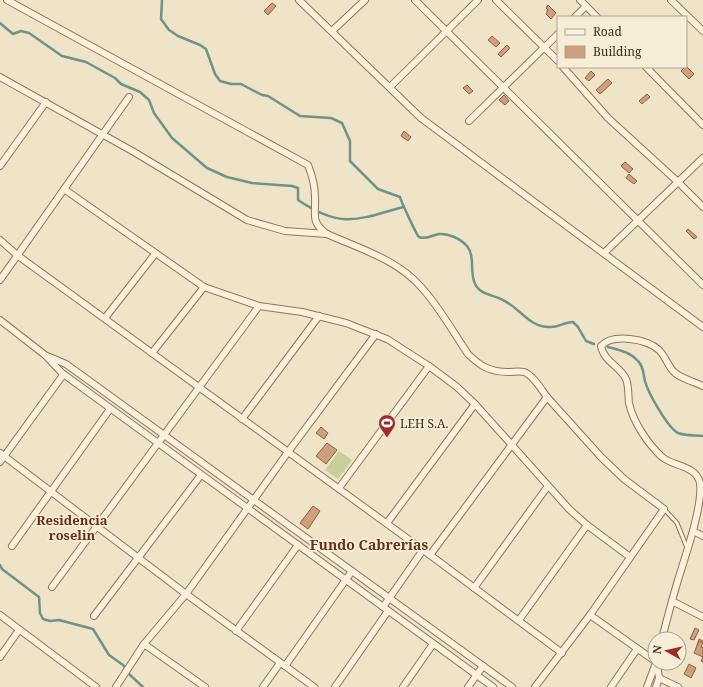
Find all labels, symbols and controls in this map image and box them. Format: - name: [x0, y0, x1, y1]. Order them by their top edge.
- legend: [557, 16, 687, 68]
- text: Road: [593, 23, 623, 40]
- text: Building: [593, 43, 642, 60]
- sports icon: LEH S.A.: [377, 413, 397, 438]
- place label: LEH S.A.: [400, 415, 449, 432]
- district label: Residencia roselin: [36, 511, 108, 544]
- district label: Fundo Cabrerías: [310, 535, 428, 554]
- north arrow: [647, 631, 687, 671]
- text: N: [649, 644, 665, 655]

